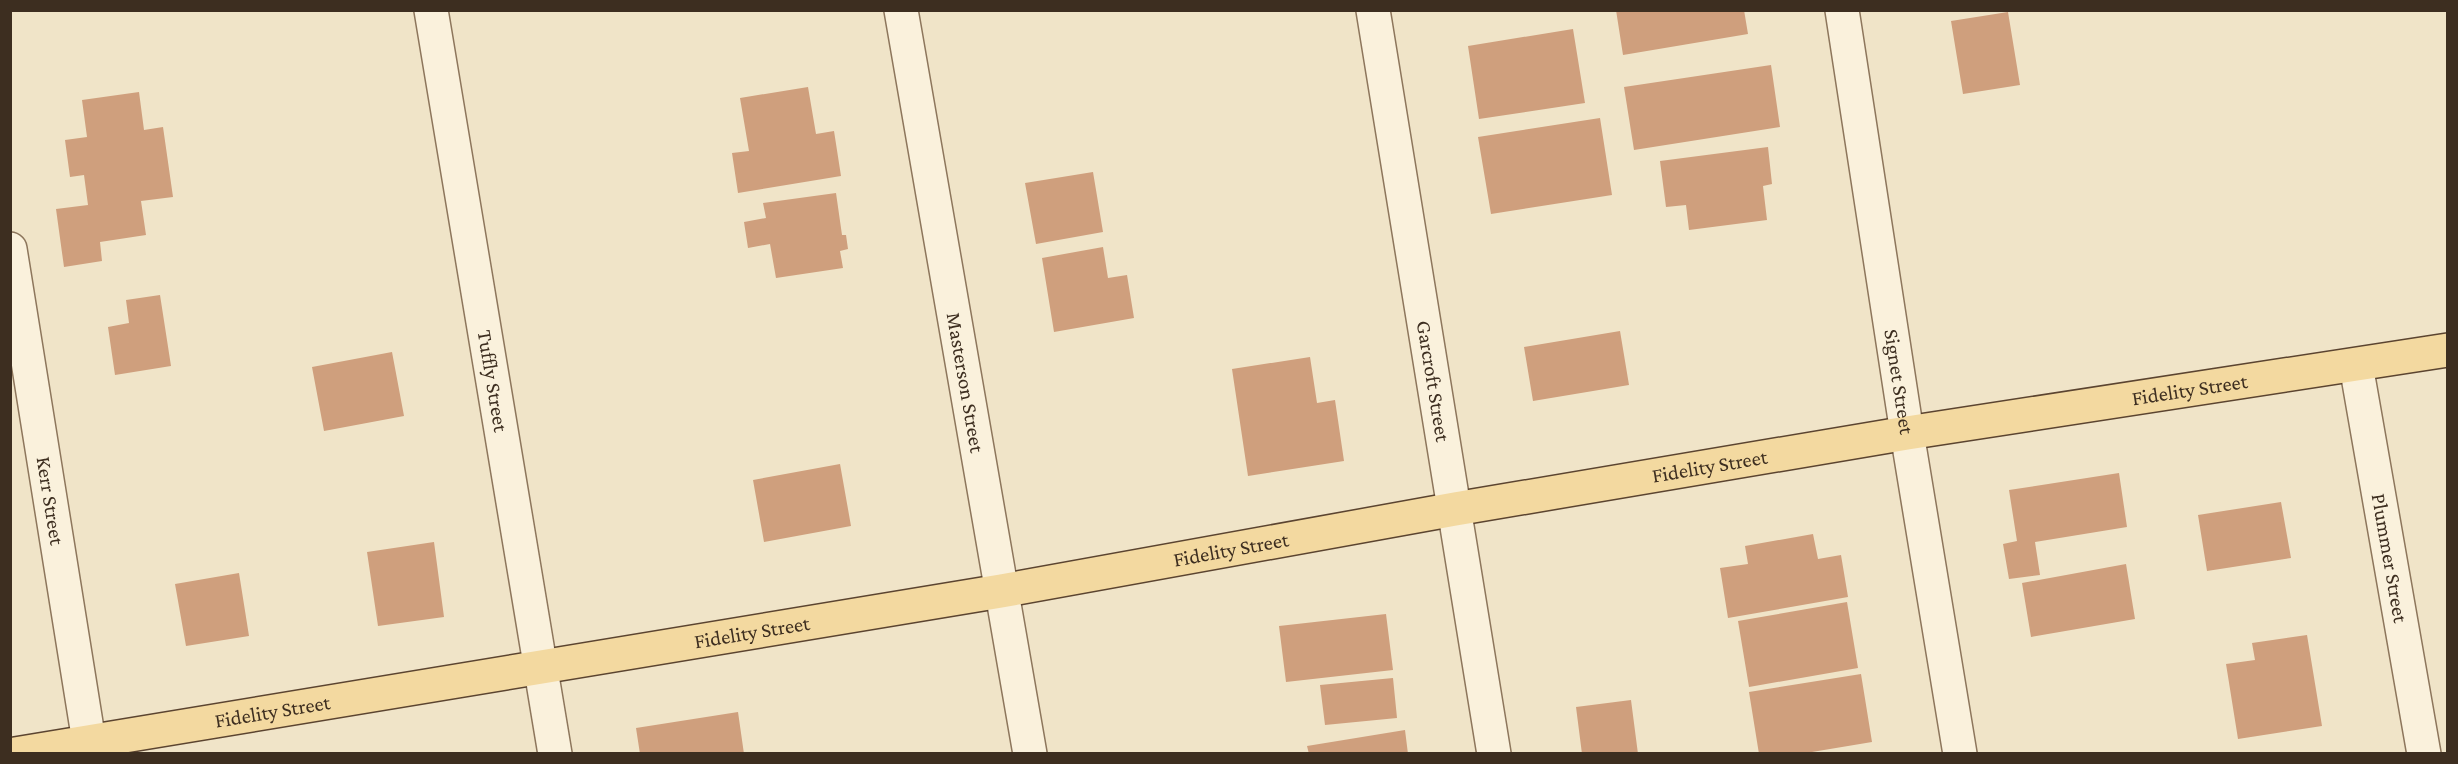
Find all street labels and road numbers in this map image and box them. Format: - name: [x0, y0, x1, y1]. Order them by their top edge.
- street label: Masterson Street: [942, 310, 990, 455]
- street label: Garcroft Street: [1412, 319, 1455, 445]
- street label: Signet Street: [1879, 327, 1919, 437]
- street label: Tuffly Street: [473, 328, 513, 435]
- street label: Fidelity Street: [2130, 369, 2250, 410]
- street label: Fidelity Street: [1650, 444, 1770, 488]
- street label: Kerr Street: [31, 455, 69, 548]
- street label: Plummer Street: [2367, 492, 2413, 626]
- street label: Fidelity Street: [1171, 527, 1291, 572]
- street label: Fidelity Street: [692, 611, 813, 654]
- street label: Fidelity Street: [213, 690, 333, 733]

